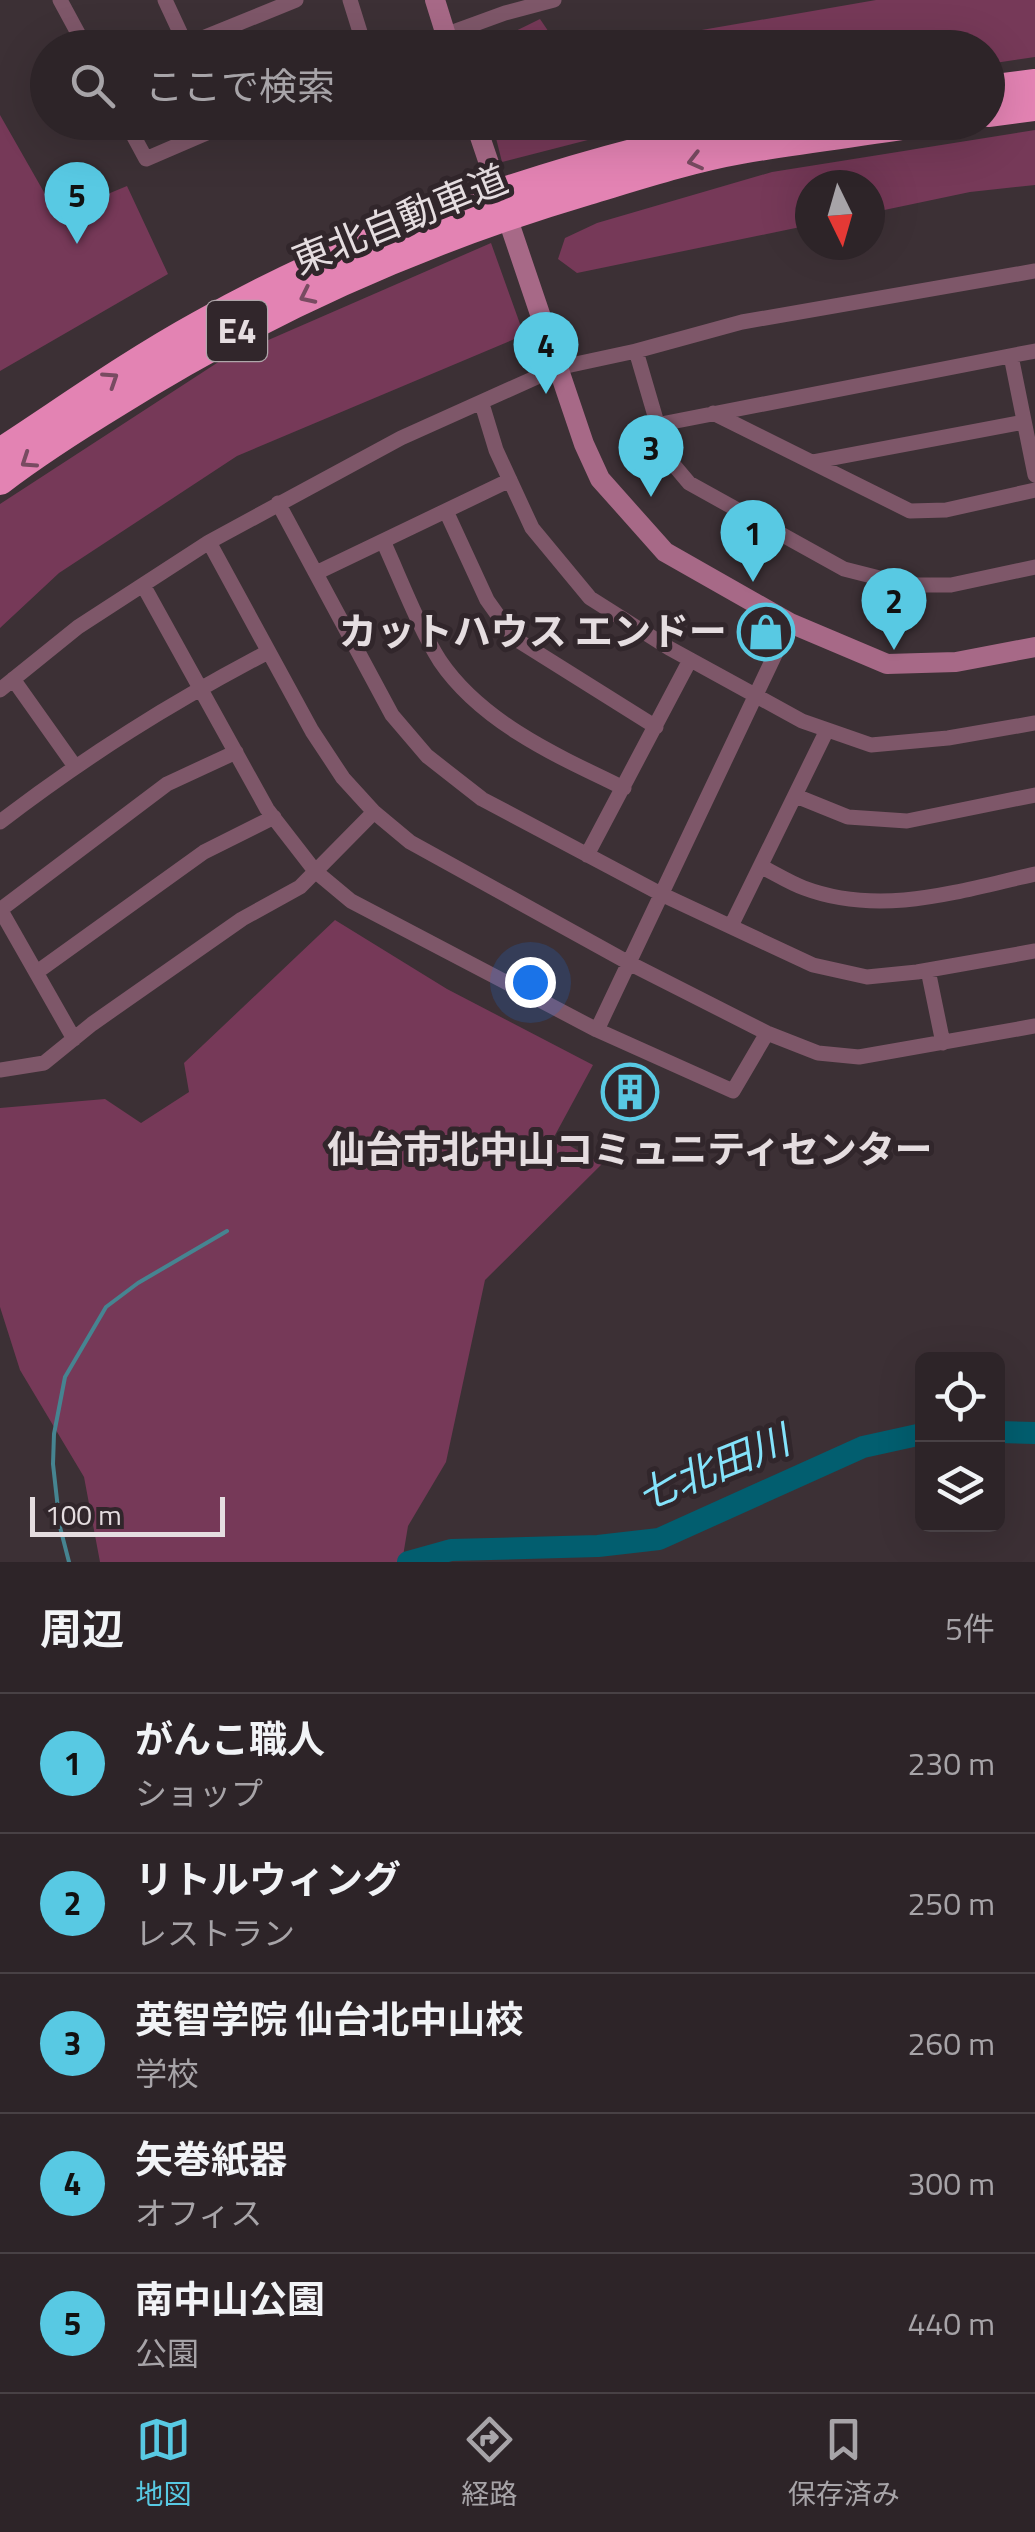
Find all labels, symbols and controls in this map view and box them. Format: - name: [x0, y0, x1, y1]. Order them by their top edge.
- search box: [30, 30, 1005, 140]
- text: ここで検索: [145, 57, 335, 115]
- icon: search: [65, 58, 120, 113]
- street label: 東北自動車道: [283, 149, 516, 289]
- one-way arrow: [686, 149, 703, 170]
- pin: 5: [44, 162, 110, 244]
- north arrow: [795, 170, 885, 260]
- one-way arrow: [300, 284, 318, 304]
- road number: E4: [207, 301, 267, 361]
- pin: 4: [514, 312, 578, 394]
- one-way arrow: [100, 373, 118, 392]
- pin: 3: [618, 414, 684, 497]
- one-way arrow: [20, 449, 39, 467]
- pin: 1: [720, 500, 786, 582]
- pin: 2: [862, 568, 926, 650]
- place label: カットハウス エンドー: [339, 602, 727, 660]
- shop icon: カットハウス エンドー: [736, 602, 796, 662]
- your location: [505, 957, 556, 1008]
- building icon: 仙台市北中山コミュニティセンター: [600, 1062, 660, 1122]
- place label: 仙台市北中山コミュニティセンター: [327, 1120, 933, 1178]
- map controls: [915, 1352, 1005, 1532]
- button: locate: [915, 1352, 1005, 1442]
- water label: 七北田川: [627, 1408, 802, 1526]
- button: layers: [915, 1442, 1005, 1532]
- scale bar: [30, 1492, 225, 1536]
- text: 100 m: [45, 1493, 122, 1536]
- text: 周辺: [40, 1596, 124, 1660]
- text: 5件: [945, 1604, 995, 1652]
- text: がんこ職人: [135, 1710, 325, 1768]
- text: 1: [64, 1739, 81, 1787]
- text: 230 m: [907, 1739, 995, 1787]
- text: ショップ: [135, 1769, 263, 1817]
- text: リトルウィング: [135, 1850, 401, 1908]
- text: 2: [64, 1879, 81, 1927]
- text: 250 m: [907, 1879, 995, 1927]
- text: レストラン: [135, 1909, 295, 1957]
- text: 英智学院 仙台北中山校: [135, 1990, 523, 2048]
- text: 3: [64, 2019, 81, 2067]
- text: 260 m: [907, 2019, 995, 2067]
- text: 学校: [135, 2049, 199, 2097]
- text: 矢巻紙器: [135, 2130, 287, 2188]
- text: 4: [64, 2159, 81, 2207]
- text: 300 m: [907, 2159, 995, 2207]
- text: オフィス: [135, 2189, 262, 2237]
- text: 南中山公園: [135, 2270, 325, 2328]
- text: 5: [64, 2299, 81, 2347]
- text: 440 m: [907, 2299, 995, 2347]
- text: 公園: [135, 2329, 199, 2377]
- tab: 地図: [135, 2412, 191, 2515]
- tab: 経路: [461, 2412, 518, 2515]
- tab: 保存済み: [788, 2412, 900, 2515]

